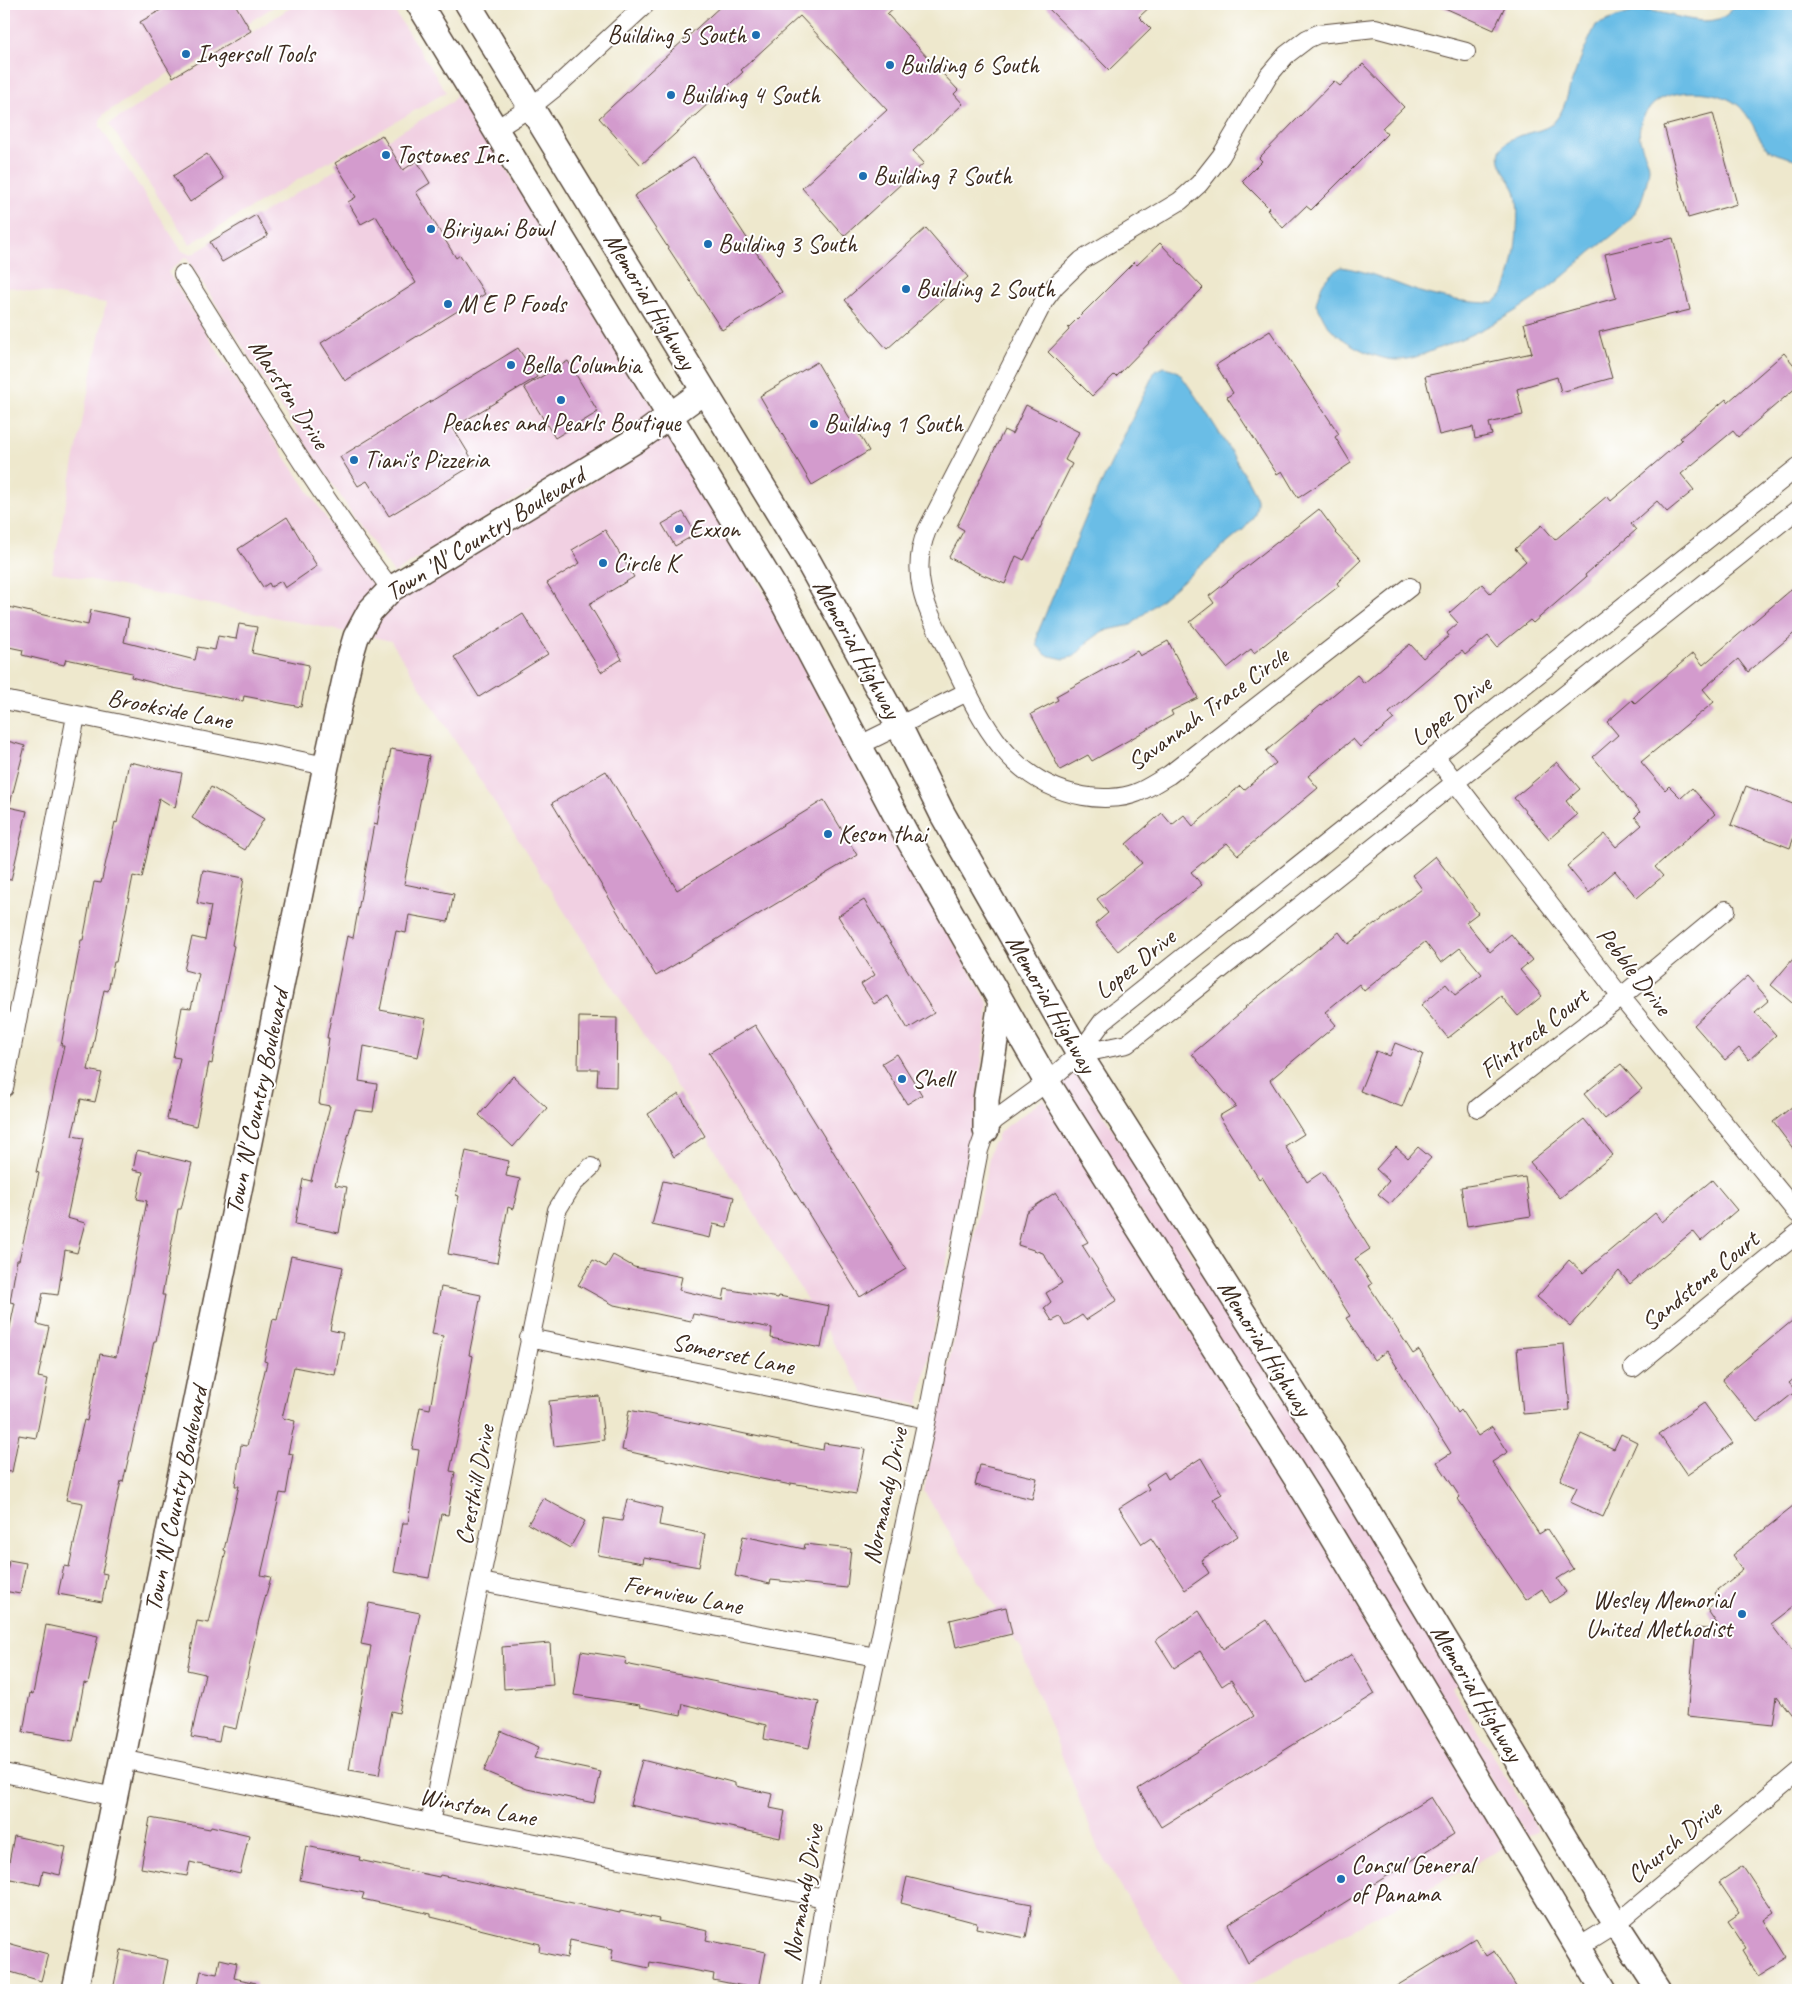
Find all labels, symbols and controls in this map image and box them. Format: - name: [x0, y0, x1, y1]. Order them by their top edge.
- place label: Building 5 South: [607, 19, 748, 51]
- marker: Building 5 South: [750, 29, 762, 41]
- place label: Ingersoll Tools: [196, 38, 317, 70]
- marker: Ingersoll Tools: [180, 48, 192, 60]
- place label: Building 6 South: [900, 49, 1040, 81]
- marker: Building 6 South: [884, 59, 896, 71]
- place label: Building 4 South: [681, 79, 821, 111]
- marker: Building 4 South: [665, 89, 677, 101]
- place label: Tostones Inc.: [396, 139, 509, 171]
- marker: Tostones Inc.: [380, 149, 392, 161]
- place label: Building 7 South: [873, 160, 1013, 192]
- marker: Building 7 South: [857, 170, 869, 182]
- place label: Biriyani Bowl: [441, 213, 557, 245]
- marker: Biriyani Bowl: [425, 223, 437, 235]
- street label: Memorial Highway: [596, 227, 705, 378]
- place label: Building 3 South: [718, 228, 858, 260]
- marker: Building 3 South: [702, 238, 714, 250]
- place label: Building 2 South: [916, 273, 1056, 305]
- marker: Building 2 South: [900, 283, 912, 295]
- place label: M E P Foods: [458, 288, 569, 320]
- marker: M E P Foods: [442, 298, 454, 310]
- street label: Marston Drive: [241, 333, 338, 457]
- place label: Bella Columbia: [521, 349, 644, 381]
- marker: Bella Columbia: [505, 359, 517, 371]
- marker: Peaches and Pearls Boutique: [555, 394, 567, 406]
- place label: Peaches and Pearls Boutique: [442, 407, 682, 439]
- place label: Building 1 South: [824, 408, 964, 440]
- marker: Building 1 South: [808, 418, 820, 430]
- place label: Tiani's Pizzeria: [364, 444, 491, 476]
- marker: Tiani's Pizzeria: [348, 454, 360, 466]
- street label: Town 'N' Country Boulevard: [379, 457, 594, 608]
- place label: Exxon: [689, 513, 741, 545]
- marker: Exxon: [673, 523, 685, 535]
- place label: Circle K: [613, 547, 683, 579]
- marker: Circle K: [597, 557, 609, 569]
- street label: Memorial Highway: [806, 574, 910, 726]
- street label: Savannah Trace Circle: [1121, 639, 1296, 778]
- street label: Lopez Drive: [1404, 667, 1500, 753]
- street label: Brookside Lane: [105, 681, 237, 737]
- place label: Keson thai: [838, 818, 930, 850]
- marker: Keson thai: [822, 828, 834, 840]
- street label: Lopez Drive: [1088, 920, 1184, 1006]
- street label: Pebble Drive: [1589, 920, 1680, 1023]
- street label: Memorial Highway: [999, 929, 1105, 1081]
- street label: Flintrock Court: [1473, 979, 1597, 1085]
- street label: Town 'N' Country Boulevard: [218, 982, 297, 1217]
- place label: Shell: [912, 1063, 958, 1095]
- marker: Shell: [896, 1073, 908, 1085]
- street label: Sandstone Court: [1635, 1222, 1767, 1338]
- street label: Memorial Highway: [1210, 1274, 1321, 1424]
- street label: Somerset Lane: [669, 1325, 799, 1383]
- street label: Town 'N' Country Boulevard: [137, 1379, 216, 1614]
- street label: Cresthill Drive: [448, 1421, 503, 1548]
- street label: Normandy Drive: [855, 1423, 915, 1567]
- street label: Fernview Lane: [621, 1568, 747, 1623]
- place label: Wesley Memorial United Methodist: [1586, 1584, 1737, 1645]
- marker: Wesley Memorial United Methodist: [1736, 1608, 1748, 1620]
- street label: Memorial Highway: [1423, 1619, 1532, 1770]
- street label: Winston Lane: [417, 1780, 541, 1834]
- street label: Church Drive: [1620, 1792, 1729, 1891]
- street label: Normandy Drive: [775, 1820, 831, 1964]
- place label: Consul General of Panama: [1351, 1849, 1479, 1910]
- marker: Consul General of Panama: [1335, 1873, 1347, 1885]

